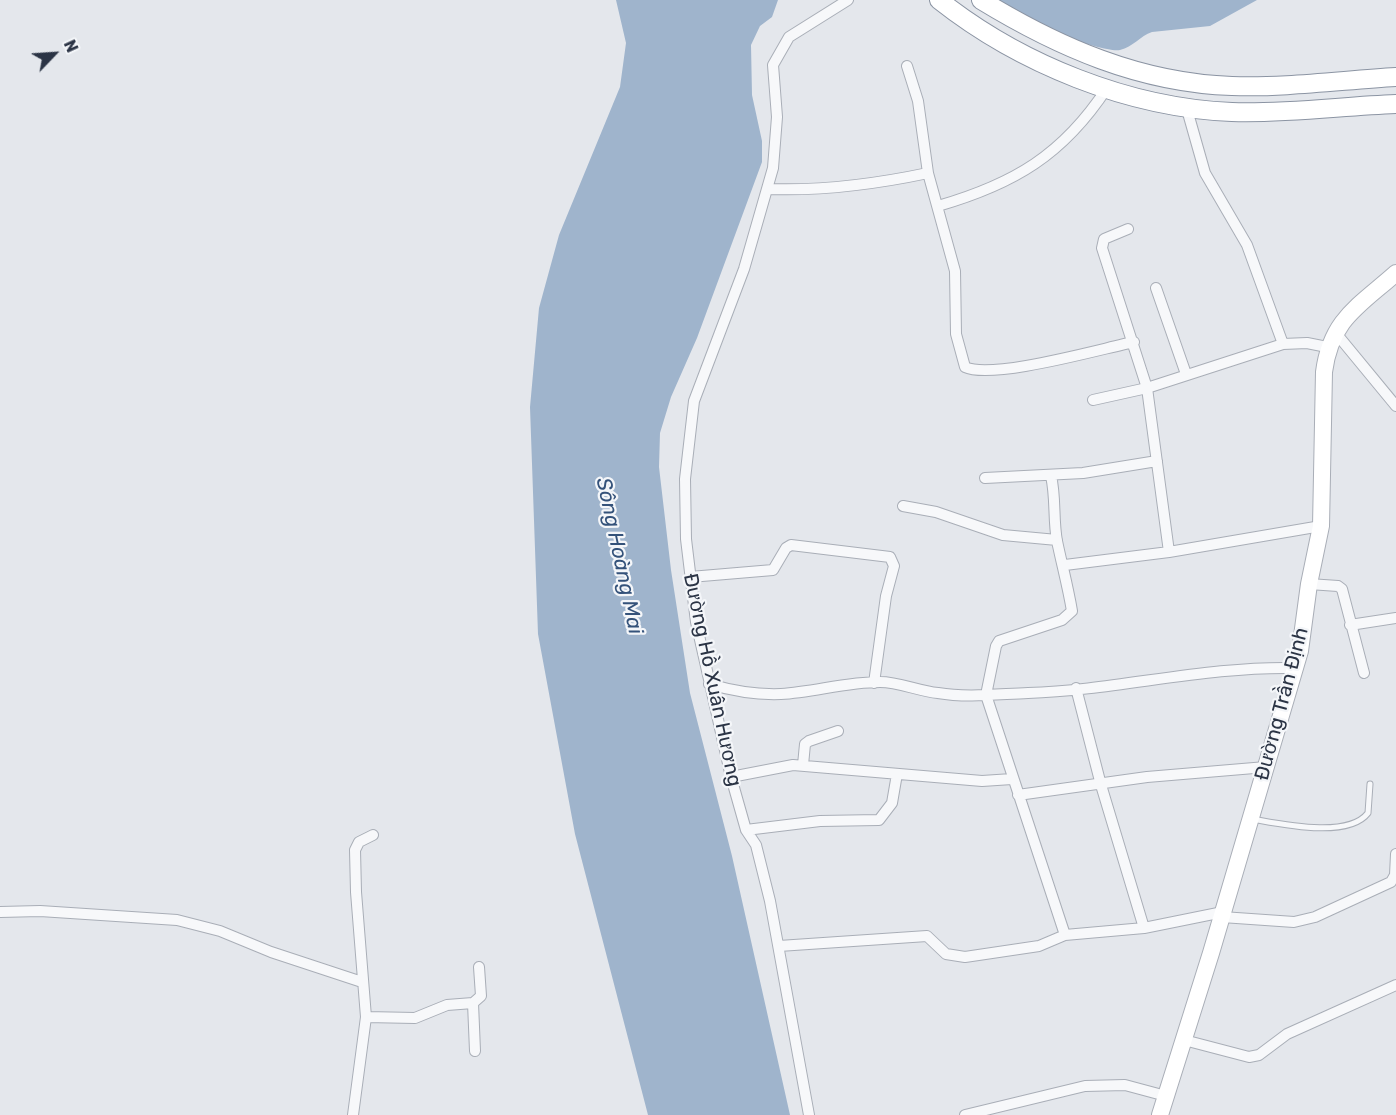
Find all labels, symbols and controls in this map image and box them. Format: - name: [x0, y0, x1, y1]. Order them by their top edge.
- north arrow: [24, 24, 84, 84]
- text: N: [60, 37, 82, 55]
- water label: Sông Hoàng Mai: [590, 475, 648, 637]
- street label: Đường Hồ Xuân Hương: [678, 571, 746, 789]
- street label: Đường Trần Định: [1250, 625, 1314, 783]

